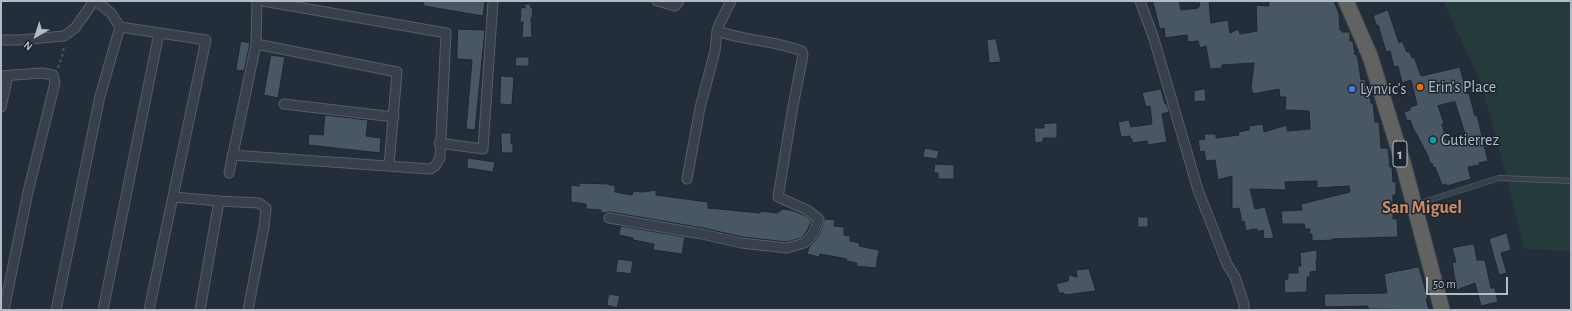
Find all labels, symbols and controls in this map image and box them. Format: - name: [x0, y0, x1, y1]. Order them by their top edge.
- north arrow: [16, 16, 56, 56]
- text: N: [22, 39, 35, 52]
- place label: Erin's Place: [1428, 77, 1496, 97]
- place label: Lynvic's: [1360, 79, 1406, 99]
- marker: Erin's Place: [1415, 82, 1425, 92]
- marker: Lynvic's: [1347, 84, 1357, 94]
- place label: Gutierrez: [1441, 130, 1499, 150]
- marker: Gutierrez: [1428, 135, 1438, 145]
- road number: 1: [1393, 141, 1407, 167]
- district label: San Miguel: [1382, 197, 1462, 219]
- scale bar: [1428, 269, 1510, 295]
- text: 50 m: [1433, 278, 1456, 290]

